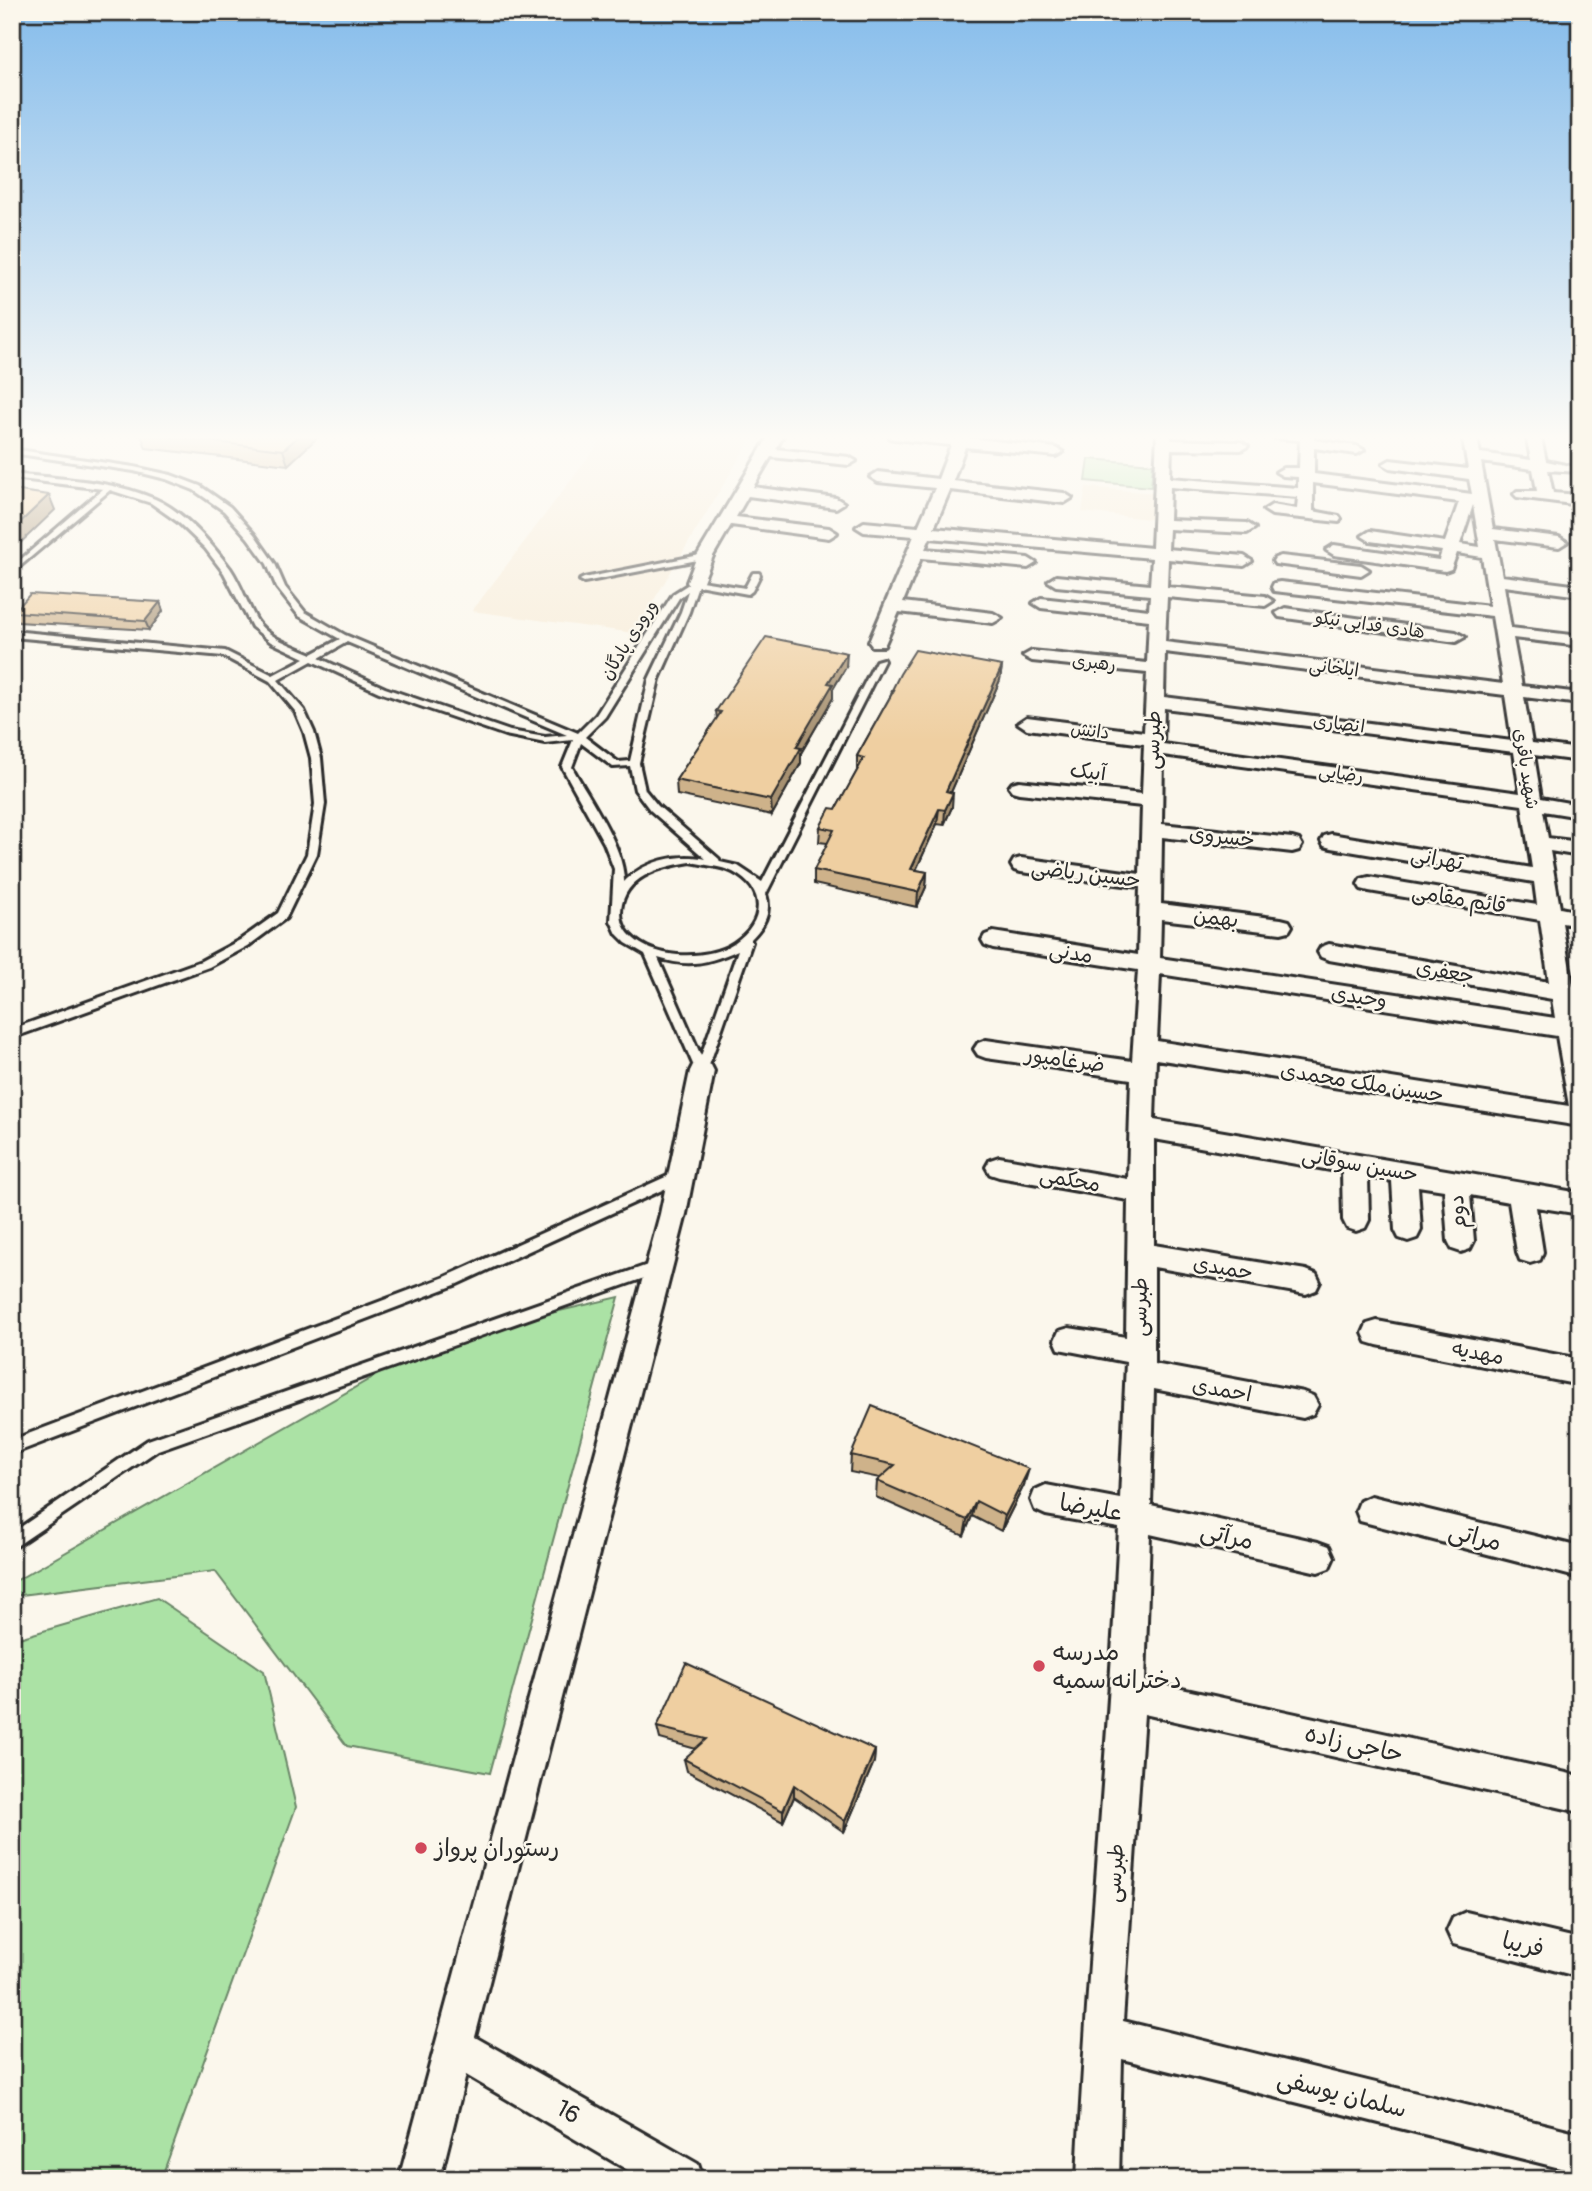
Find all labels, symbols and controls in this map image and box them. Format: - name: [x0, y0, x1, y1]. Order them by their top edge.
- street label: ورودی پادگان: [595, 596, 663, 684]
- street label: هادی فدایی نیکو: [1312, 606, 1426, 644]
- street label: رهبری: [1071, 649, 1117, 677]
- street label: ایلخانی: [1308, 654, 1360, 682]
- street label: انصاری: [1312, 709, 1366, 739]
- street label: طبرسی: [1138, 710, 1168, 770]
- street label: دانش: [1069, 717, 1111, 745]
- street label: شهید باقری: [1508, 727, 1544, 811]
- street label: آبیک: [1069, 757, 1108, 787]
- street label: رضایی: [1317, 759, 1365, 789]
- street label: خسروی: [1188, 820, 1256, 854]
- street label: تهرانی: [1409, 841, 1466, 877]
- street label: حسین ریاضی: [1030, 854, 1142, 894]
- street label: قائم مقامی: [1410, 878, 1508, 922]
- street label: بهمن: [1192, 902, 1240, 934]
- street label: مدنی: [1047, 936, 1095, 970]
- street label: جعفری: [1414, 954, 1476, 990]
- street label: وحیدی: [1329, 979, 1389, 1015]
- street label: ضرغامپور: [1021, 1041, 1107, 1079]
- street label: حسین ملک محمدی: [1278, 1057, 1446, 1109]
- street label: حسین سوقانی: [1300, 1142, 1420, 1188]
- street label: محکمی: [1037, 1161, 1103, 1199]
- street label: دوم: [1443, 1194, 1475, 1230]
- street label: حمیدی: [1191, 1249, 1255, 1287]
- street label: طبرسی: [1126, 1277, 1154, 1337]
- street label: مهدیه: [1450, 1335, 1506, 1371]
- street label: احمدی: [1190, 1371, 1254, 1409]
- street label: علیرضا: [1057, 1488, 1125, 1528]
- street label: مرآتی: [1198, 1516, 1256, 1556]
- street label: مراتی: [1446, 1516, 1504, 1558]
- place label: مدرسه دخترانه سمیه: [1053, 1638, 1182, 1695]
- marker: مدرسه دخترانه سمیه: [1031, 1658, 1047, 1674]
- street label: حاجی زاده: [1302, 1719, 1406, 1769]
- place label: رستوران پرواز: [433, 1834, 559, 1864]
- marker: رستوران پرواز: [413, 1840, 429, 1856]
- street label: طبرسی: [1099, 1842, 1131, 1904]
- street label: فریبا: [1499, 1926, 1547, 1964]
- street label: سلمان یوسفی: [1274, 2064, 1410, 2124]
- street label: 16: [551, 2094, 585, 2130]

